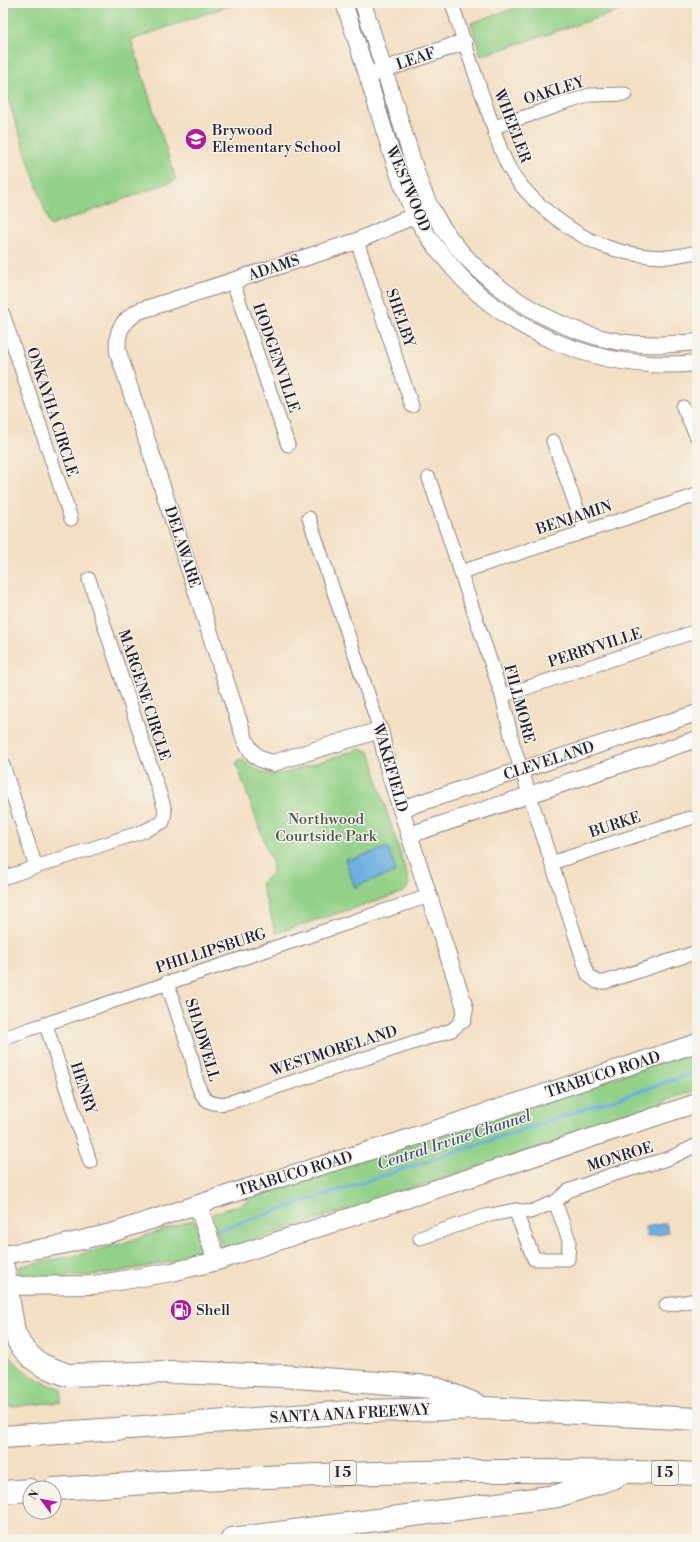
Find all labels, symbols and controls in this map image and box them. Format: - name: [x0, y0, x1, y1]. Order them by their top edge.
- street label: LEAF: [394, 43, 438, 75]
- street label: OAKLEY: [521, 72, 588, 109]
- street label: WHEELER: [489, 86, 535, 166]
- place label: Brywood Elementary School: [211, 121, 341, 157]
- school or university icon: Brywood Elementary School: [183, 126, 209, 152]
- street label: WESTWOOD: [381, 142, 435, 235]
- street label: ADAMS: [245, 251, 302, 286]
- street label: SHELBY: [381, 286, 419, 351]
- street label: HODGENVILLE: [248, 301, 304, 415]
- street label: ONKAYHA CIRCLE: [22, 345, 82, 479]
- street label: BENJAMIN: [533, 497, 614, 540]
- street label: DELAWARE: [160, 504, 204, 590]
- street label: PERRYVILLE: [546, 624, 644, 672]
- street label: MARGENE CIRCLE: [114, 627, 174, 763]
- street label: FILLMORE: [499, 662, 539, 746]
- street label: WAKEFIELD: [368, 721, 412, 815]
- street label: CLEVELAND: [501, 737, 597, 785]
- street label: BURKE: [586, 808, 643, 843]
- park label: Northwood Courtside Park: [275, 810, 378, 846]
- street label: PHILLIPSBURG: [153, 924, 269, 978]
- street label: SHADWELL: [180, 996, 224, 1084]
- street label: WESTMORELAND: [267, 1022, 400, 1081]
- street label: TRABUCO ROAD: [543, 1047, 663, 1103]
- street label: HENRY: [66, 1060, 101, 1117]
- water label: Central Irvine Channel: [374, 1105, 534, 1174]
- street label: MONROE: [585, 1138, 655, 1176]
- street label: TRABUCO ROAD: [235, 1147, 355, 1201]
- fuel station icon: Shell: [168, 1297, 194, 1323]
- place label: Shell: [196, 1301, 231, 1320]
- street label: SANTA ANA FREEWAY: [269, 1400, 432, 1428]
- road number: I 5: [330, 1461, 356, 1485]
- road number: I 5: [652, 1461, 678, 1485]
- north arrow: [22, 1480, 62, 1520]
- text: N: [26, 1488, 43, 1503]

